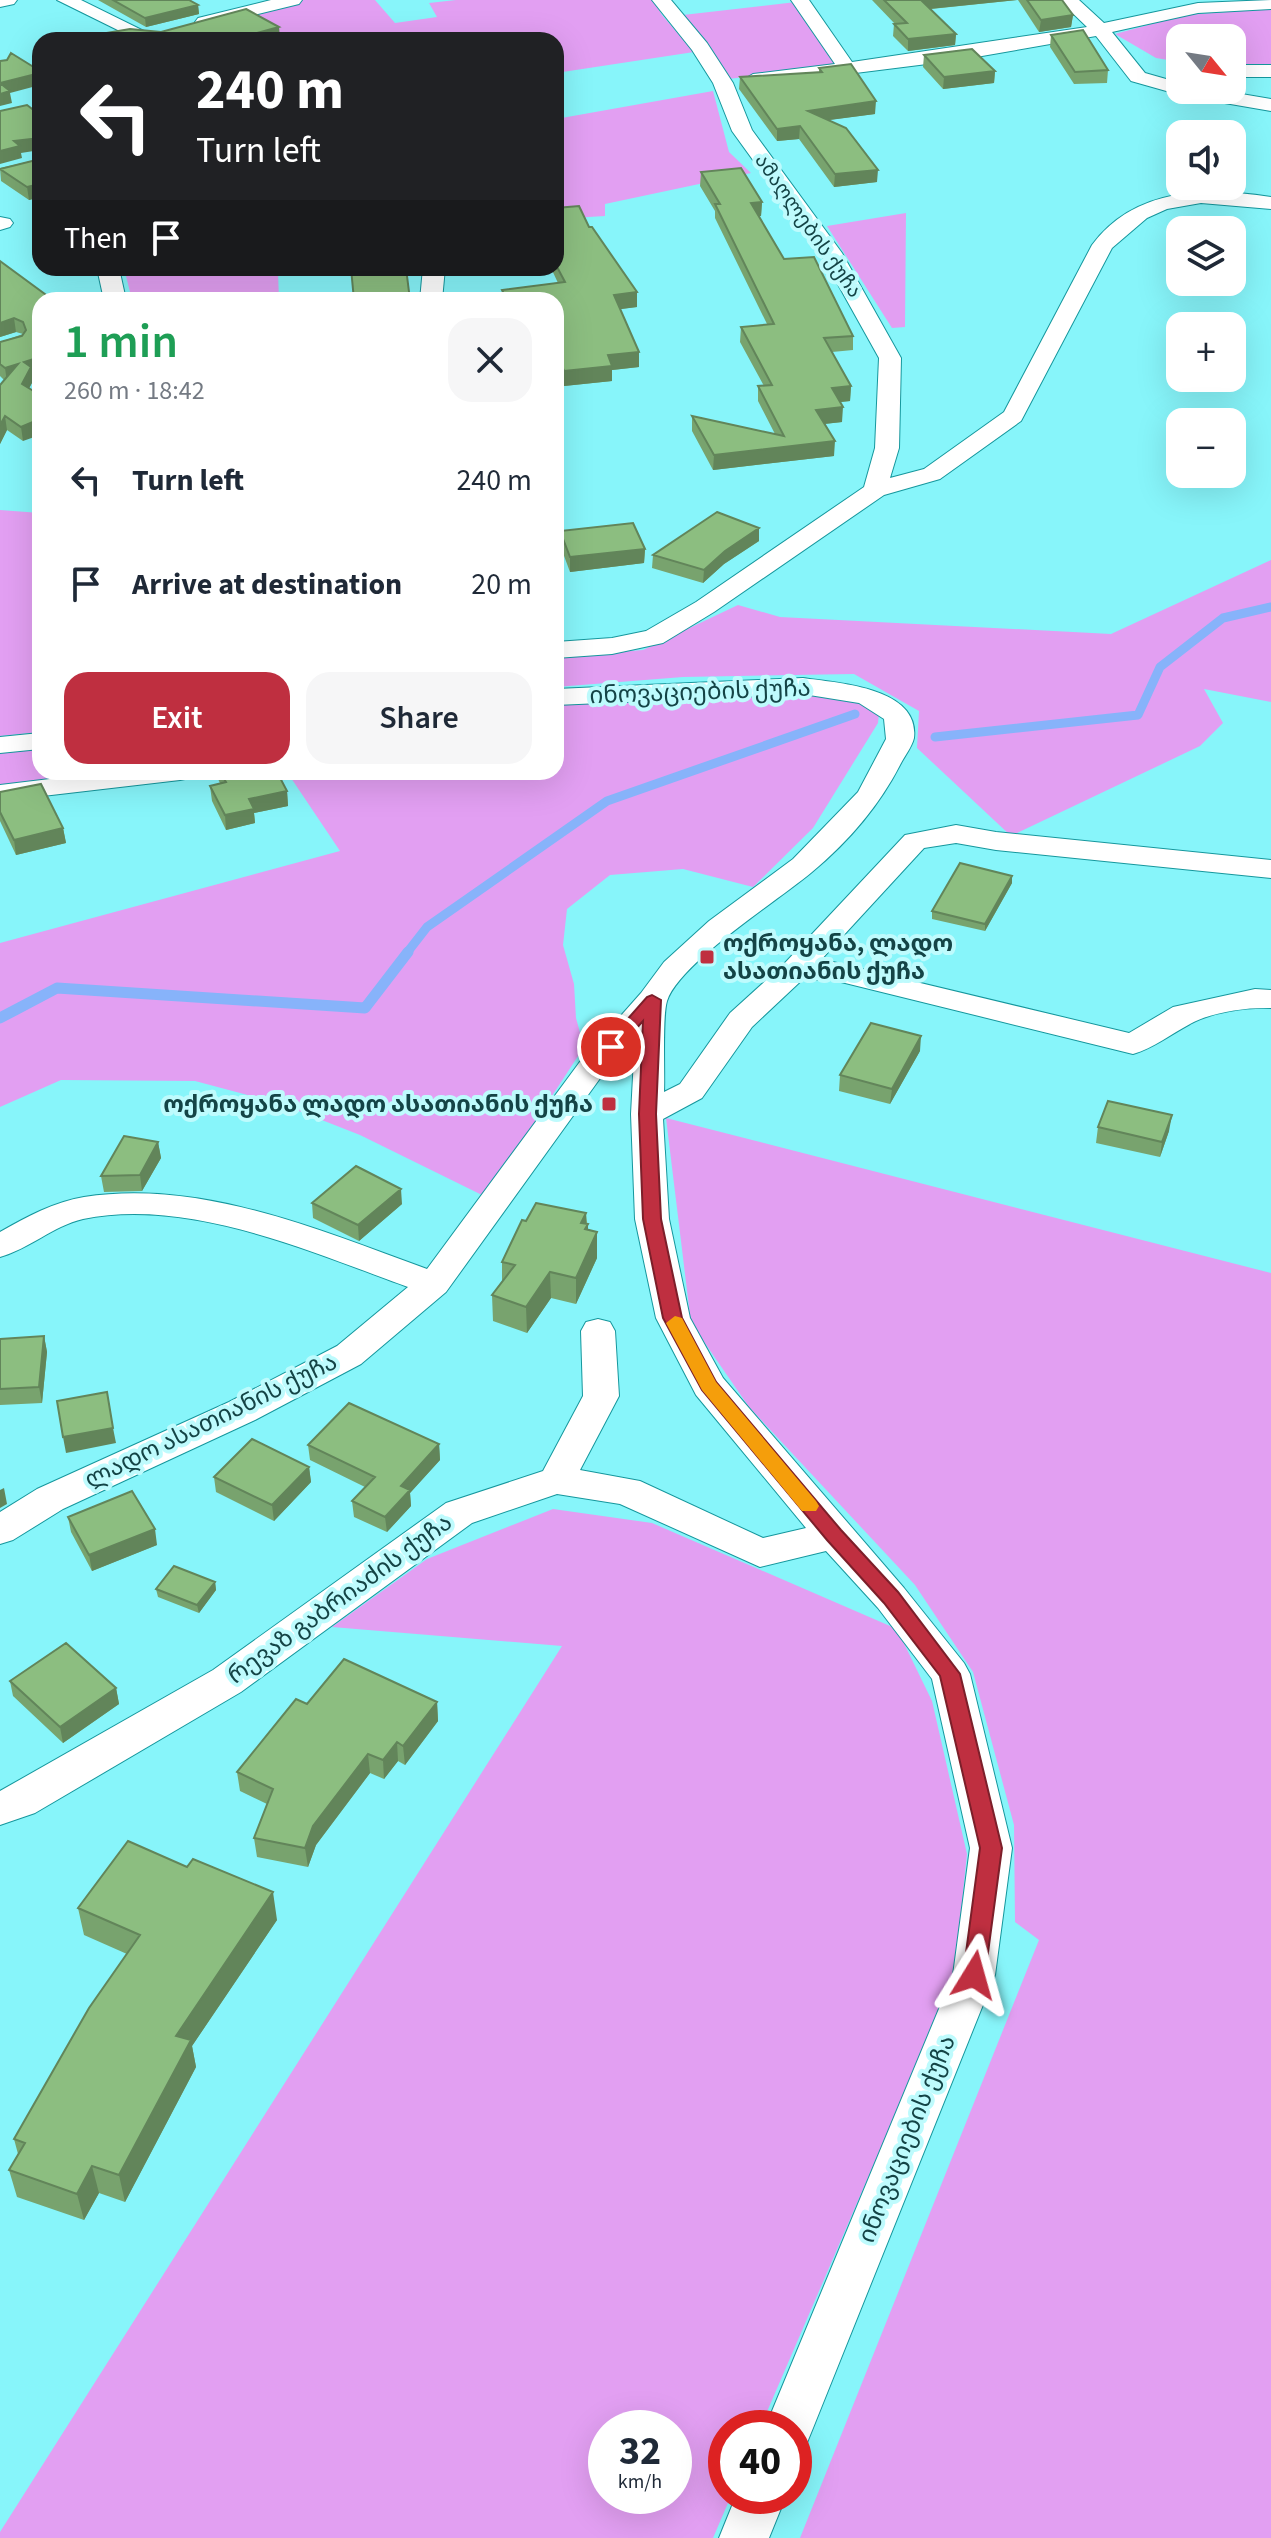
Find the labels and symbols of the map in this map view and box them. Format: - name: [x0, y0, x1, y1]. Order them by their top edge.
- north arrow: [1166, 24, 1246, 104]
- street label: ამაღლების ქუჩა: [748, 148, 868, 304]
- street label: ინოვაციების ქუჩა: [589, 671, 811, 713]
- place label: ოქროყანა, ლადო ასათიანის ქუჩა: [723, 926, 953, 989]
- marker: ოქროყანა, ლადო ასათიანის ქუჩა: [698, 948, 716, 966]
- pin: [577, 1013, 645, 1081]
- place label: ოქროყანა ლადო ასათიანის ქუჩა: [163, 1087, 593, 1122]
- marker: ოქროყანა ლადო ასათიანის ქუჩა: [600, 1095, 618, 1113]
- street label: ლადო ასათიანის ქუჩა: [79, 1345, 343, 1497]
- street label: რევაზ გაბრიაძის ქუჩა: [220, 1505, 460, 1693]
- position arrow: [932, 1933, 1016, 2017]
- street label: ინოვაციების ქუჩა: [849, 2030, 965, 2248]
- speed limit sign: 40: [708, 2410, 812, 2514]

